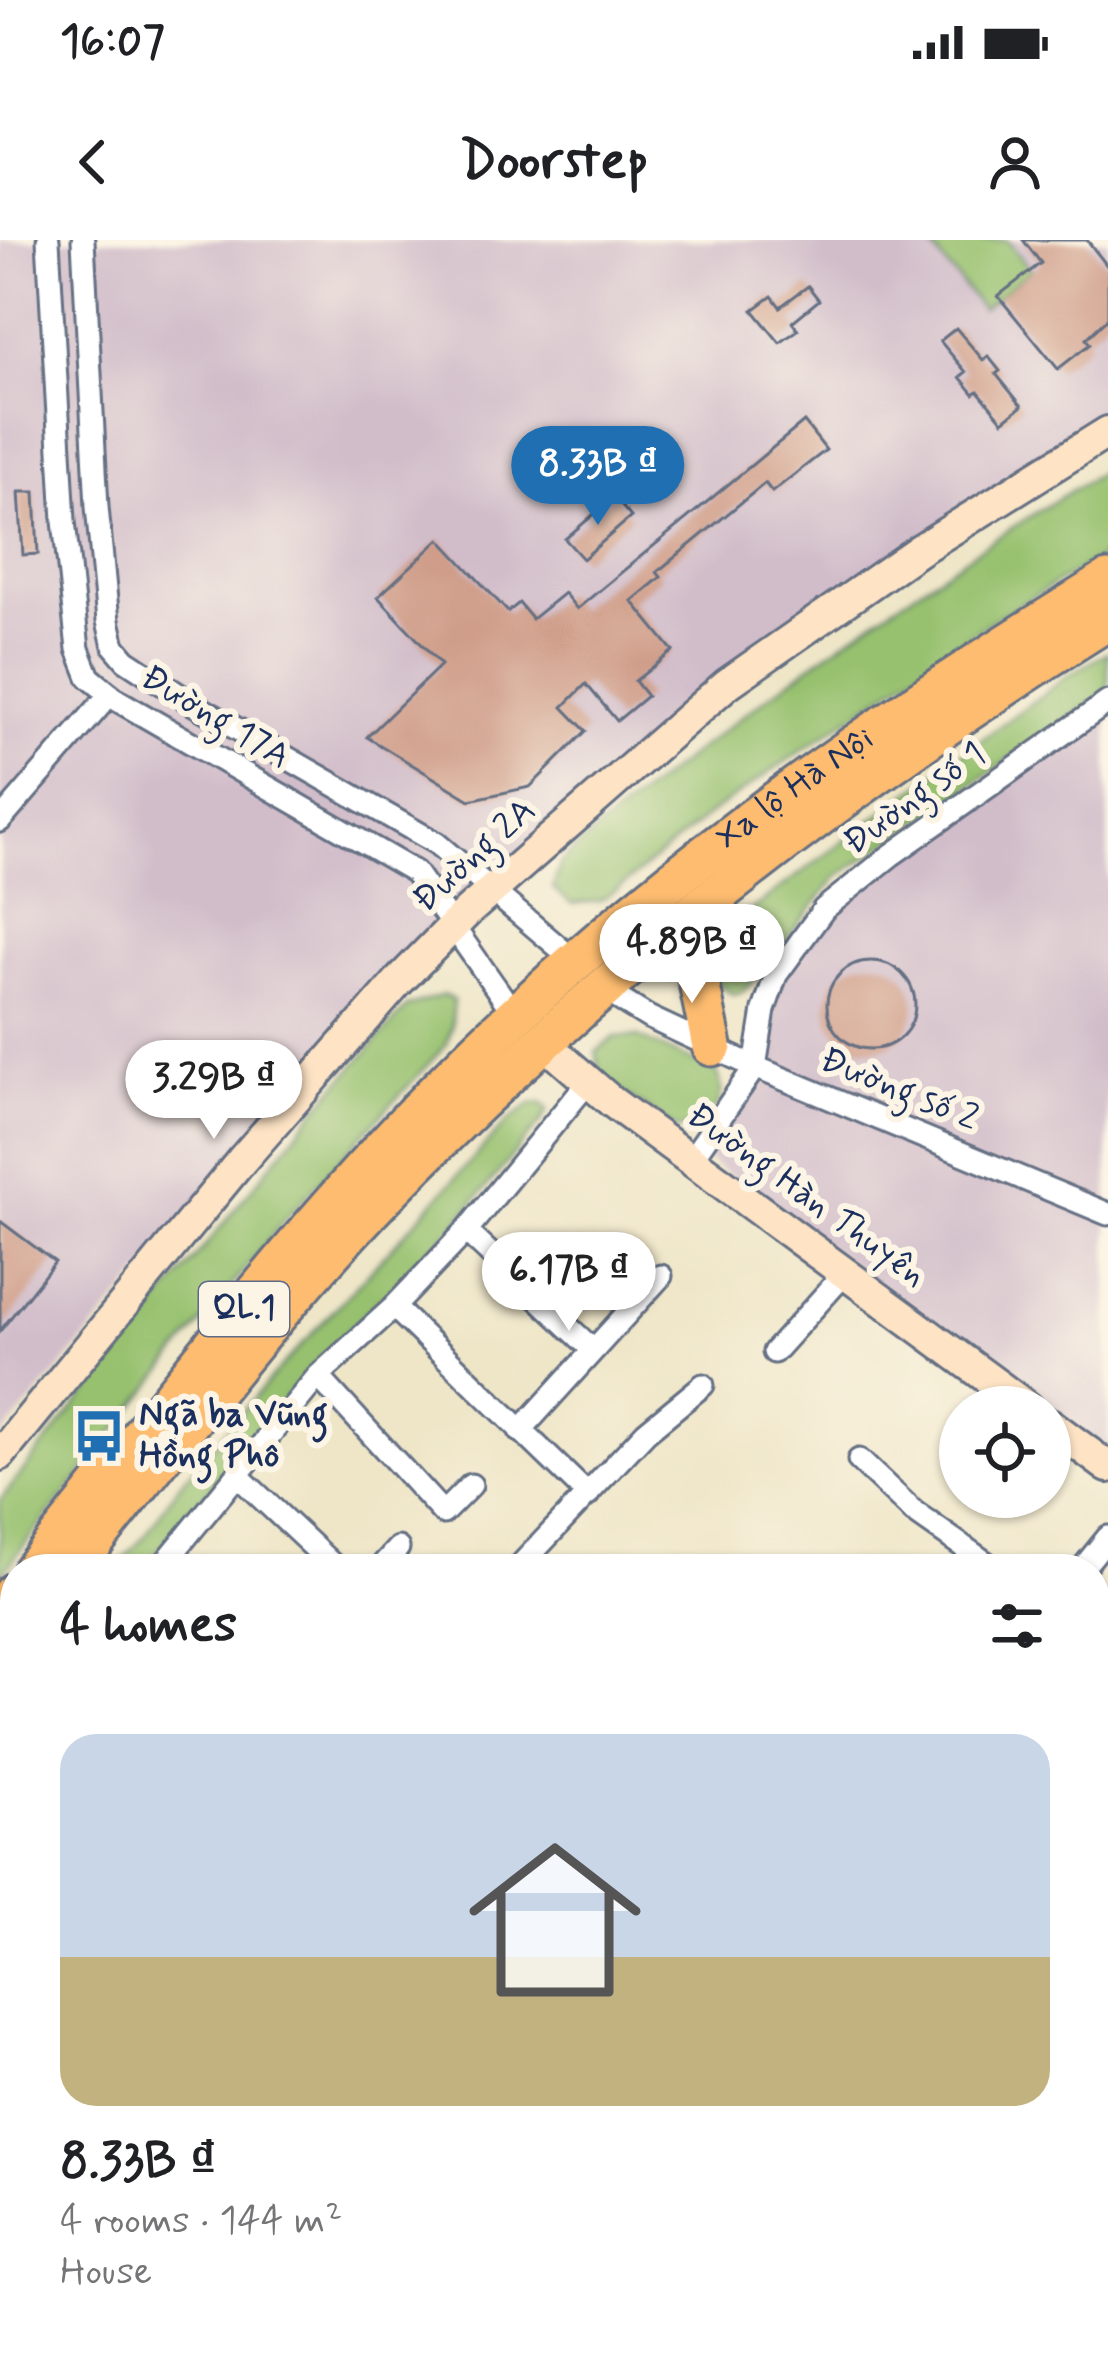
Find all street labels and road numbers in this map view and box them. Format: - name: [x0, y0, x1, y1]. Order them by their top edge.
- street label: Đường 17A: [130, 655, 299, 784]
- street label: Xa lộ Hà Nội: [707, 715, 883, 861]
- street label: Đường số 1: [834, 732, 997, 869]
- street label: Đường 2A: [403, 788, 549, 926]
- street label: Đường số 2: [812, 1037, 985, 1146]
- street label: Đường Hàn Thuyên: [675, 1093, 935, 1301]
- road number: QL.1: [199, 1282, 289, 1336]

